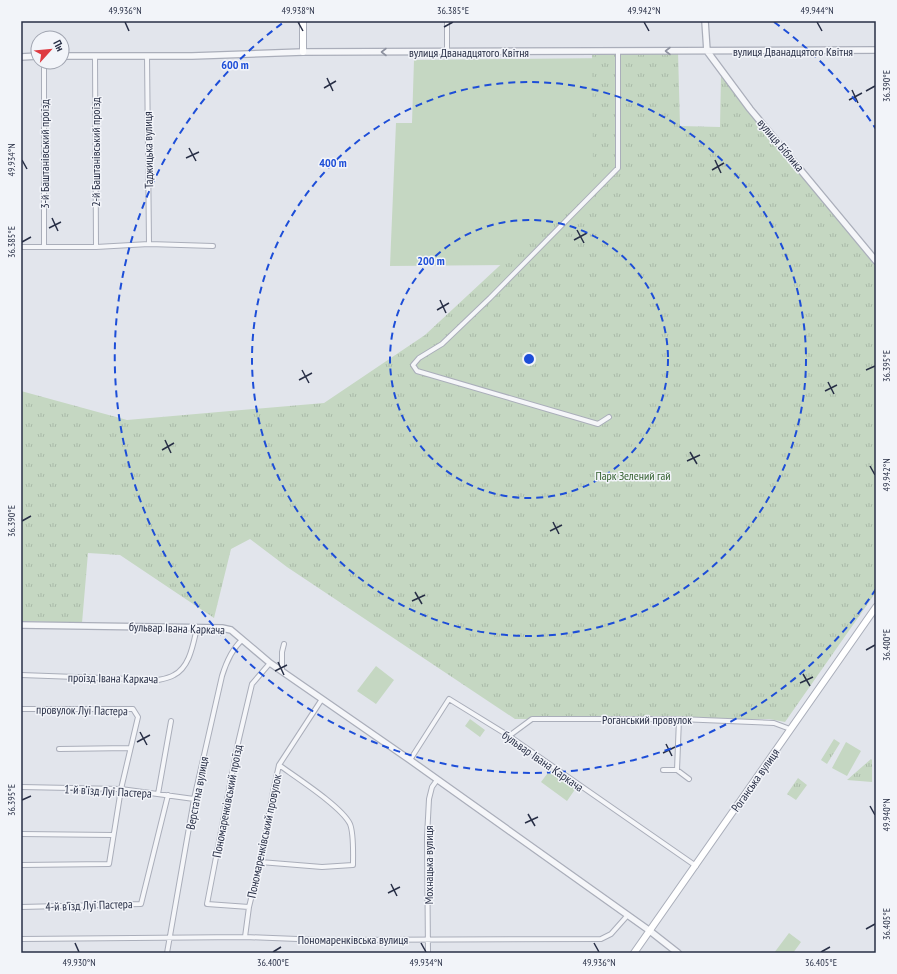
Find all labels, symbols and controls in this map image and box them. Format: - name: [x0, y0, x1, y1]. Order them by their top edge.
- text: 49.936°N: [108, 4, 142, 17]
- text: 49.938°N: [281, 4, 315, 17]
- text: 36.385°E: [437, 4, 469, 17]
- text: 49.942°N: [627, 4, 661, 17]
- text: 49.944°N: [800, 4, 834, 17]
- north arrow: [30, 30, 70, 70]
- text: Пн: [50, 38, 68, 53]
- street label: вулиця Дванадцятого Квітня: [733, 44, 853, 59]
- street label: вулиця Дванадцятого Квітня: [409, 45, 529, 60]
- one-way arrow: [665, 47, 671, 55]
- one-way arrow: [381, 48, 387, 56]
- text: 600 m: [221, 57, 249, 72]
- text: 36.390°E: [880, 70, 893, 102]
- street label: 2-й Баштанівський проїзд: [88, 96, 103, 207]
- street label: 3-й Баштанівський проїзд: [37, 98, 52, 209]
- street label: Таджицька вулиця: [140, 111, 156, 189]
- street label: вулиця Біблика: [755, 115, 808, 175]
- text: 49.934°N: [5, 143, 18, 177]
- text: 400 m: [319, 155, 347, 170]
- text: 36.385°E: [5, 226, 18, 258]
- text: 200 m: [417, 253, 445, 268]
- text: 36.395°E: [880, 350, 893, 382]
- centre of rings: [522, 352, 536, 366]
- text: 49.942°N: [880, 458, 893, 492]
- park label: Парк Зелений гай: [595, 468, 671, 483]
- text: 36.390°E: [5, 505, 18, 537]
- street label: бульвар Івана Каркача: [129, 619, 225, 637]
- text: 36.400°E: [880, 629, 893, 661]
- street label: проїзд Івана Каркача: [68, 670, 158, 686]
- street label: провулок Луї Пастера: [36, 702, 128, 718]
- street label: Роганський провулок: [602, 712, 692, 727]
- street label: бульвар Івана Каркача: [499, 727, 587, 795]
- street label: Пономаренківський проїзд: [209, 743, 245, 859]
- street label: Роганська вулиця: [728, 745, 783, 815]
- street label: Верстатна вулиця: [183, 755, 212, 831]
- street label: Пономаренківський провулок: [244, 772, 285, 899]
- street label: 1-й в’їзд Луї Пастера: [64, 781, 152, 801]
- text: 36.395°E: [5, 784, 18, 816]
- text: 49.940°N: [880, 798, 893, 832]
- street label: Мохнацька вулиця: [421, 825, 436, 904]
- street label: 4-й в’їзд Луї Пастера: [45, 896, 133, 914]
- text: 36.405°E: [880, 908, 893, 940]
- street label: Пономаренківська вулиця: [298, 932, 409, 947]
- text: 49.930°N: [62, 956, 96, 969]
- text: 36.400°E: [257, 956, 289, 969]
- text: 49.934°N: [409, 956, 443, 969]
- text: 49.936°N: [582, 956, 616, 969]
- text: 36.405°E: [805, 956, 837, 969]

